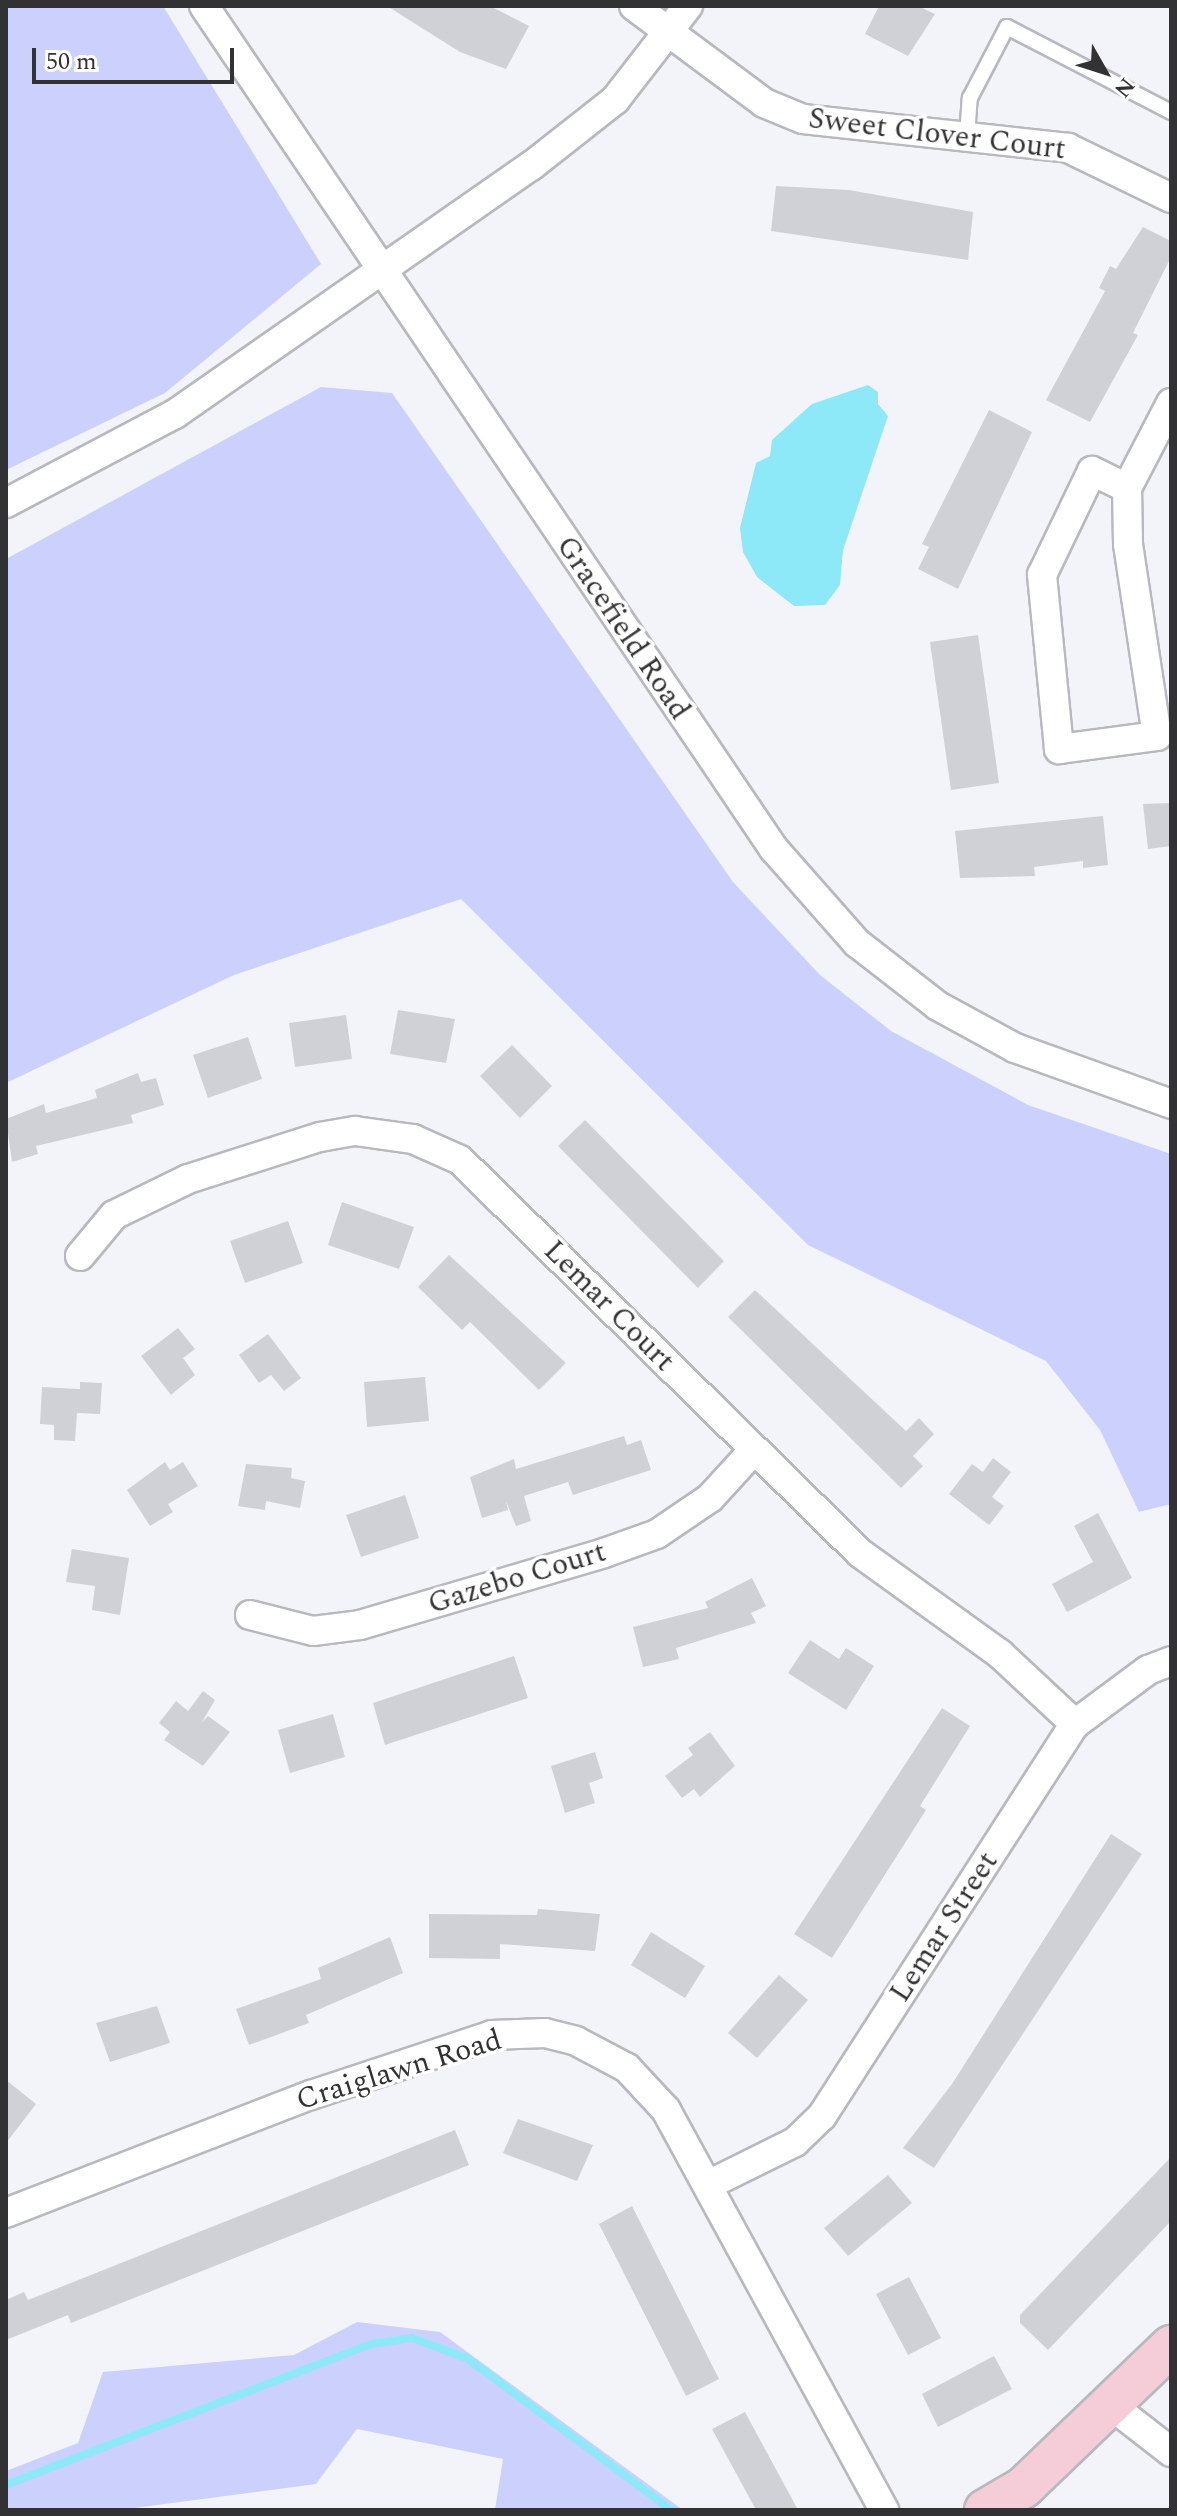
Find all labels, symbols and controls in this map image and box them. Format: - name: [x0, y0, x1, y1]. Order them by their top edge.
- scale bar: [36, 32, 238, 82]
- north arrow: [1065, 32, 1145, 112]
- text: 50 m: [46, 44, 97, 80]
- text: N: [1106, 70, 1143, 105]
- street label: Sweet Clover Court: [806, 100, 1068, 168]
- street label: Gracefield Road: [548, 529, 698, 727]
- street label: Lemar Court: [536, 1233, 682, 1379]
- street label: Gazebo Court: [424, 1534, 610, 1622]
- street label: Lemar Street: [882, 1845, 1006, 2009]
- street label: Craiglawn Road: [292, 2022, 506, 2118]

